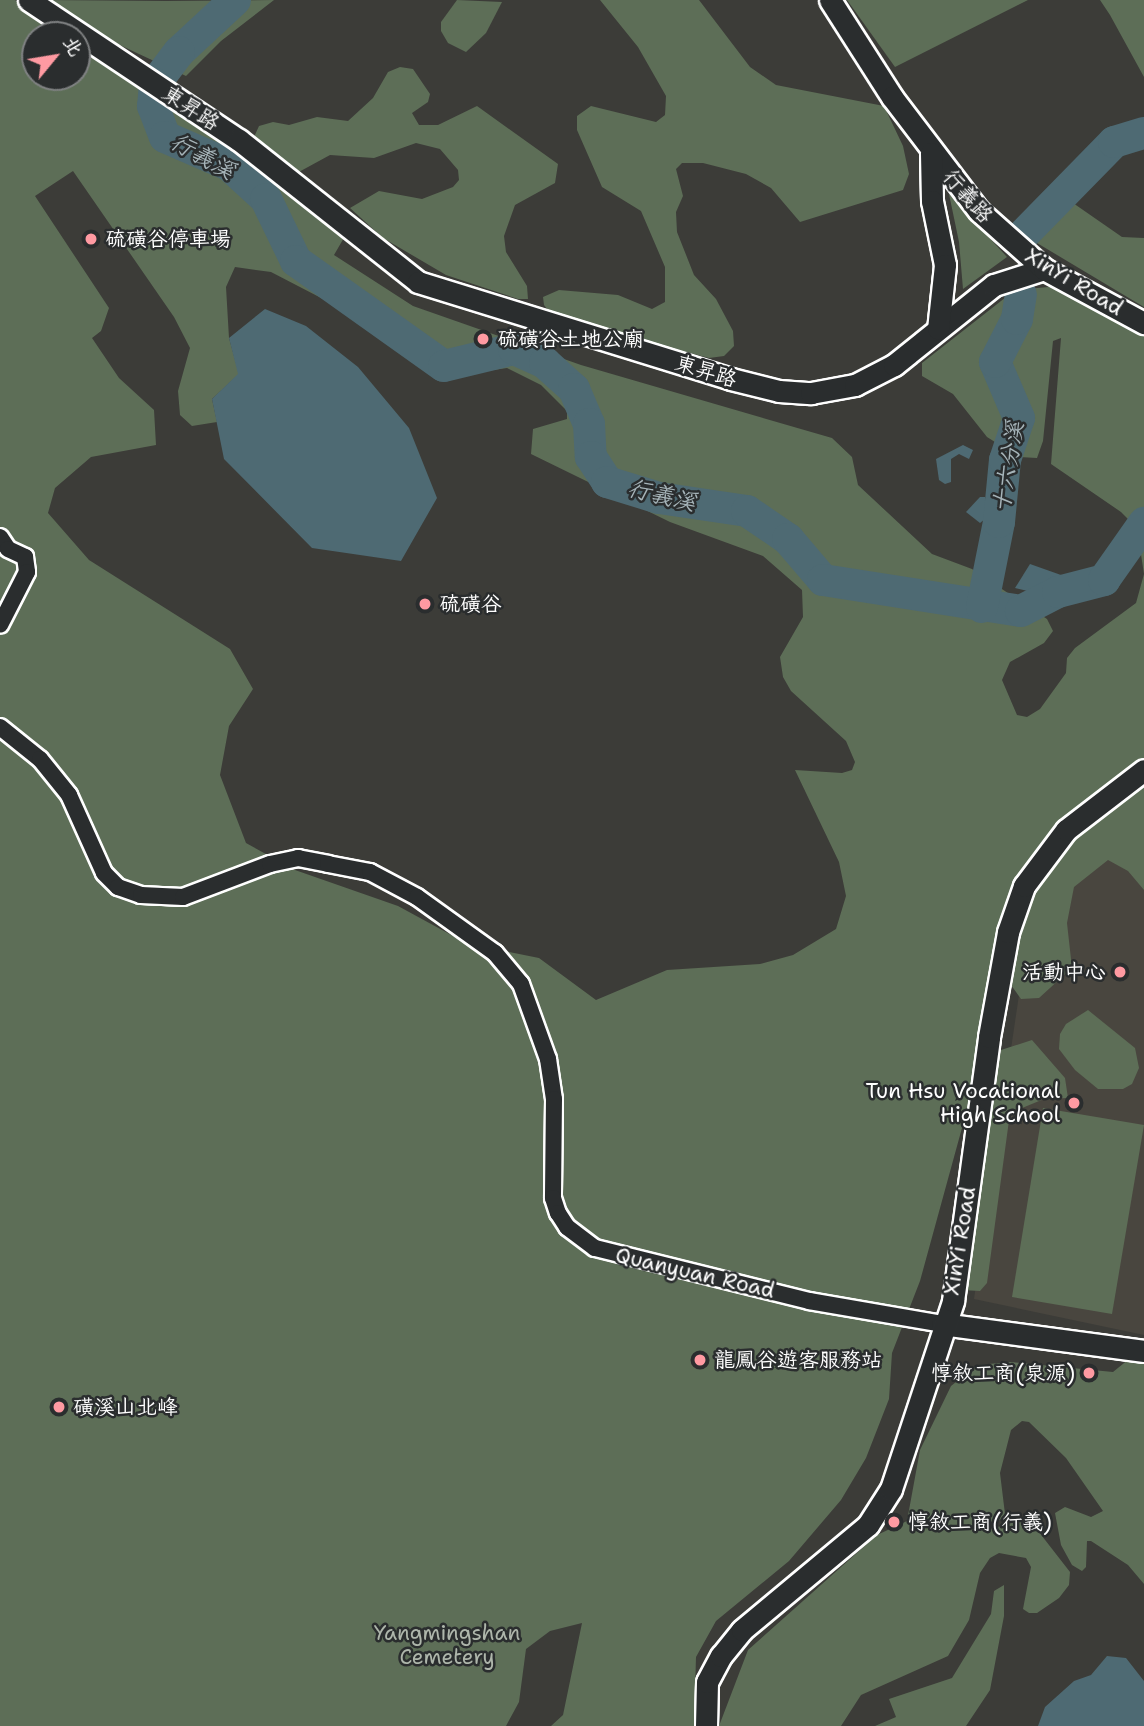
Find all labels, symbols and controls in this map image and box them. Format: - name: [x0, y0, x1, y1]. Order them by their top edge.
- north arrow: [21, 21, 91, 91]
- text: 北: [57, 32, 88, 61]
- street label: 東昇路: [158, 80, 224, 136]
- water label: 行義溪: [166, 127, 240, 185]
- street label: 行義路: [938, 164, 998, 228]
- place label: 硫磺谷停車場: [105, 226, 231, 252]
- marker: 硫磺谷停車場: [83, 231, 99, 247]
- street label: XinYi Road: [1021, 243, 1127, 321]
- place label: 硫磺谷土地公廟: [497, 326, 644, 352]
- marker: 硫磺谷土地公廟: [475, 331, 491, 347]
- street label: 東昇路: [672, 350, 740, 392]
- water label: 十六分溪: [987, 419, 1029, 515]
- water label: 行義溪: [625, 474, 699, 516]
- place label: 硫磺谷: [439, 591, 502, 617]
- marker: 硫磺谷: [417, 596, 433, 612]
- place label: 活動中心: [1022, 959, 1106, 985]
- marker: 活動中心: [1112, 964, 1128, 980]
- place label: Tun Hsu Vocational High School: [866, 1078, 1060, 1128]
- marker: Tun Hsu Vocational High School: [1066, 1095, 1082, 1111]
- street label: XinYi Road: [939, 1185, 981, 1297]
- street label: Quanyuan Road: [613, 1242, 777, 1304]
- place label: 龍鳳谷遊客服務站: [714, 1347, 882, 1373]
- marker: 龍鳳谷遊客服務站: [692, 1352, 708, 1368]
- place label: 惇敘工商(泉源): [931, 1360, 1075, 1386]
- marker: 惇敘工商(泉源): [1081, 1365, 1097, 1381]
- place label: 磺溪山北峰: [73, 1394, 178, 1420]
- marker: 磺溪山北峰: [51, 1399, 67, 1415]
- place label: 惇敘工商(行義): [908, 1509, 1052, 1535]
- marker: 惇敘工商(行義): [886, 1514, 902, 1530]
- park label: Yangmingshan Cemetery: [374, 1620, 520, 1670]

